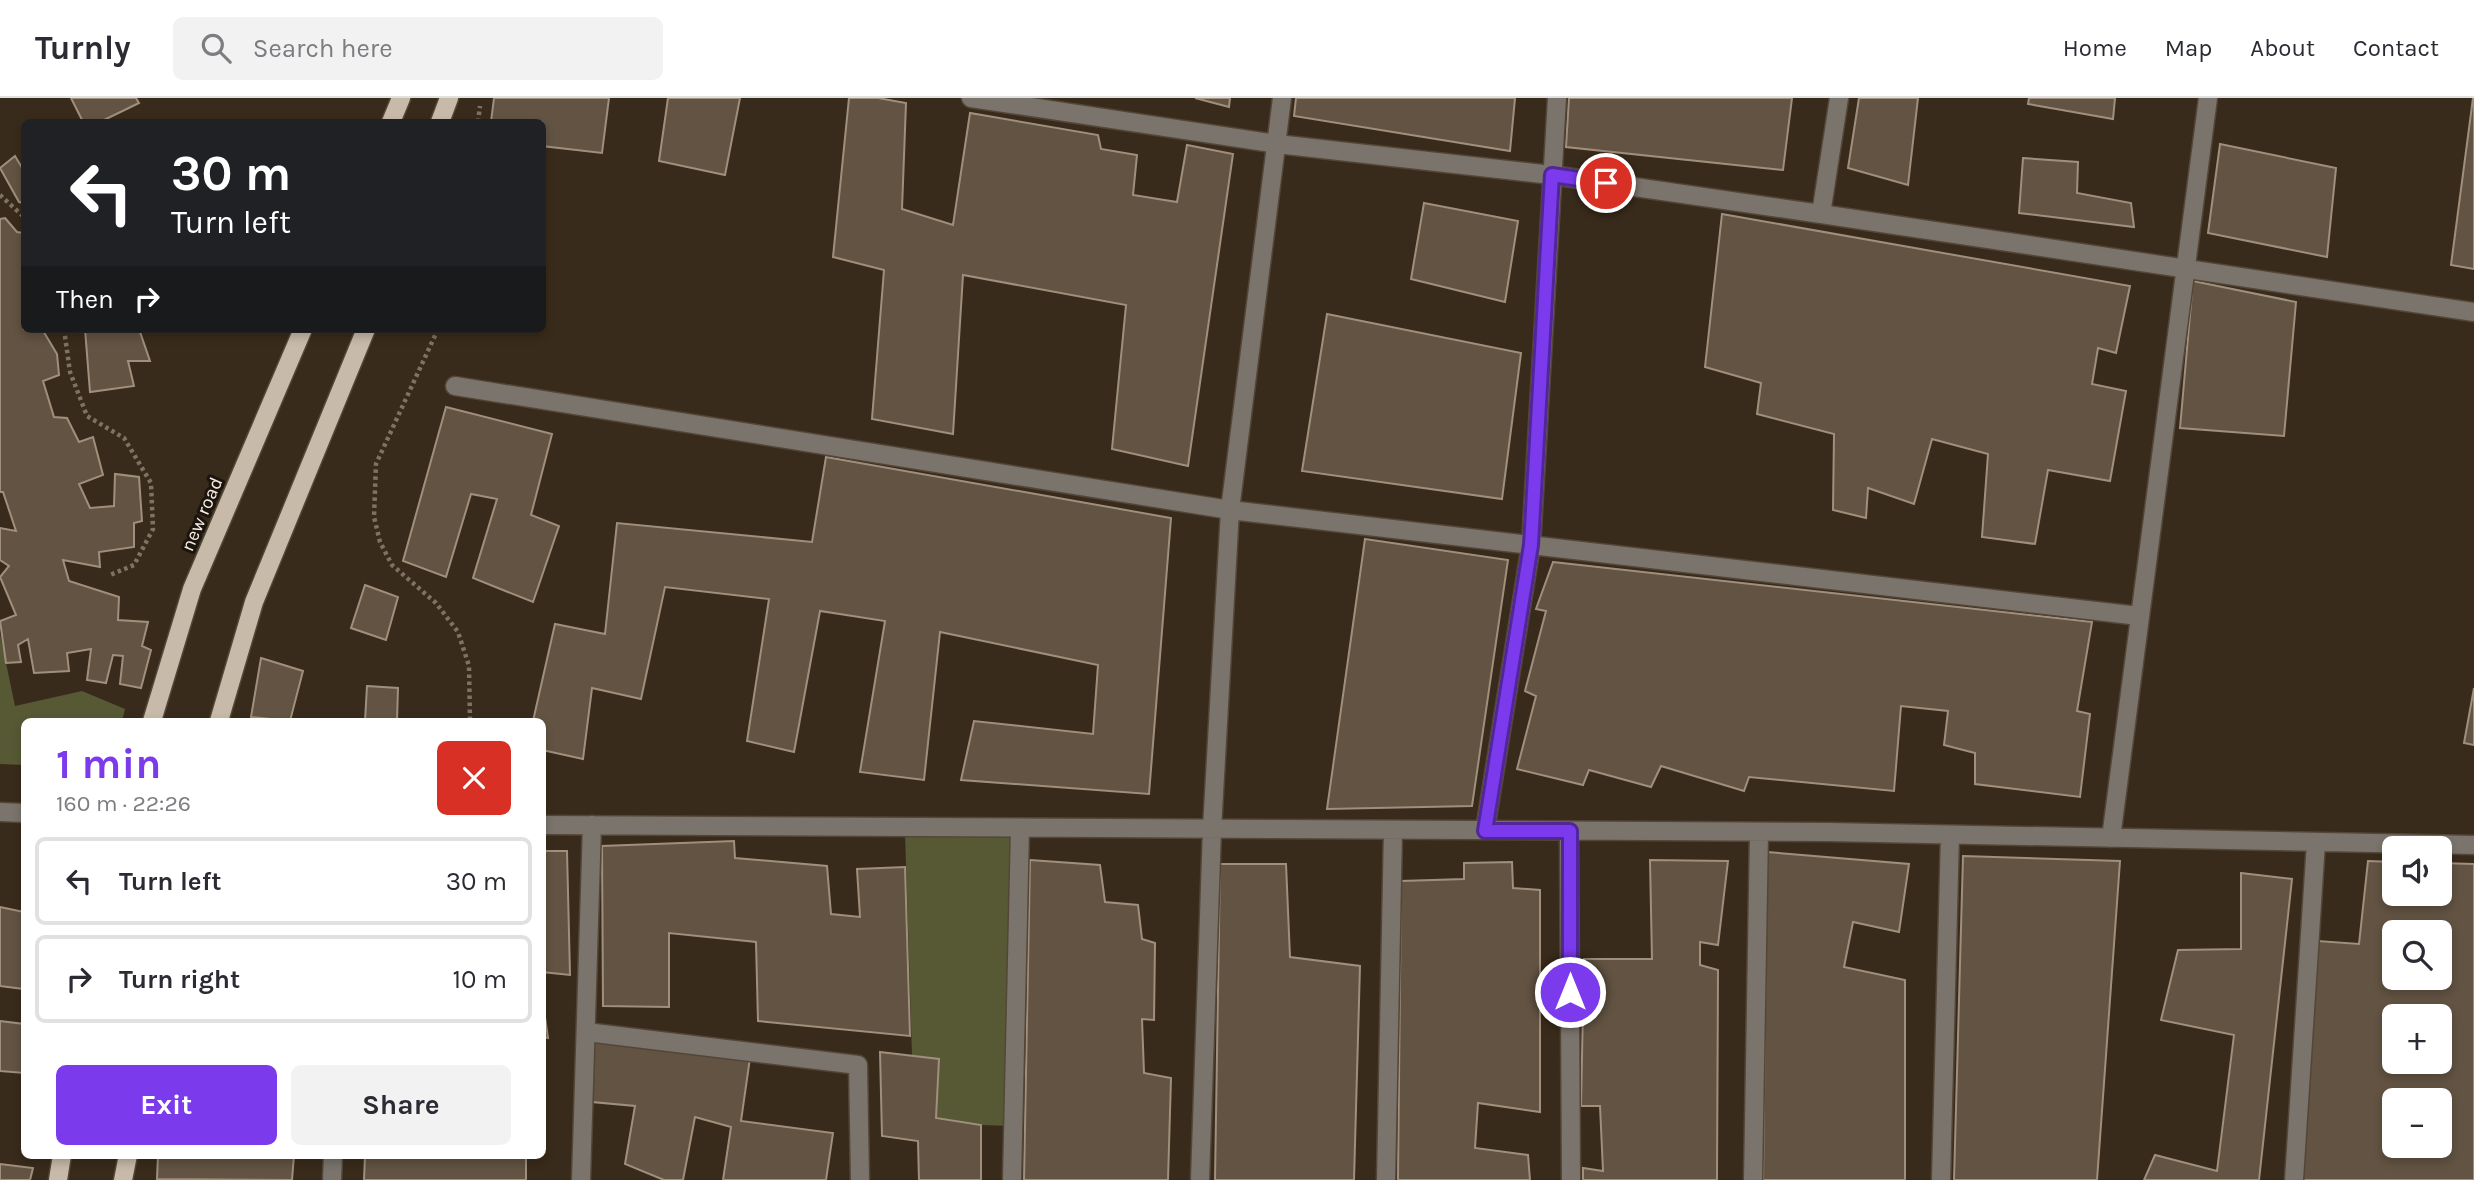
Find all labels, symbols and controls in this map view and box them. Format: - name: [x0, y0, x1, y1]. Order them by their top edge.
- search box: [173, 17, 663, 80]
- text: Turnly: [35, 29, 131, 67]
- icon: search: [197, 29, 235, 67]
- text: Search here: [253, 33, 393, 64]
- text: Home: [2063, 34, 2127, 62]
- text: Map: [2165, 34, 2212, 62]
- text: About: [2250, 34, 2315, 62]
- text: Contact: [2353, 34, 2439, 62]
- text: 30 m: [171, 145, 291, 202]
- icon: left: [56, 147, 147, 238]
- pin: [1576, 153, 1636, 213]
- icon: arrive: [1587, 164, 1625, 202]
- text: Turn left: [171, 204, 291, 241]
- icon: right: [128, 280, 166, 318]
- text: Then: [56, 284, 114, 315]
- street label: new road: [176, 474, 227, 555]
- text: 1 min: [56, 739, 161, 789]
- button: close: [437, 741, 511, 815]
- text: 160 m · 22:26: [56, 790, 191, 817]
- map controls: [2382, 836, 2452, 1158]
- button: sound: [2382, 836, 2452, 906]
- icon: left: [60, 862, 98, 900]
- text: Turn left: [119, 866, 221, 897]
- text: 30 m: [446, 866, 507, 897]
- button: search: [2382, 920, 2452, 990]
- position arrow: [1533, 955, 1607, 1029]
- icon: right: [60, 960, 98, 998]
- text: Turn right: [119, 964, 240, 995]
- text: 10 m: [452, 964, 507, 995]
- button: +: [2382, 1004, 2452, 1074]
- button: Exit: [56, 1065, 277, 1145]
- button: Share: [291, 1065, 511, 1145]
- button: −: [2382, 1088, 2452, 1158]

